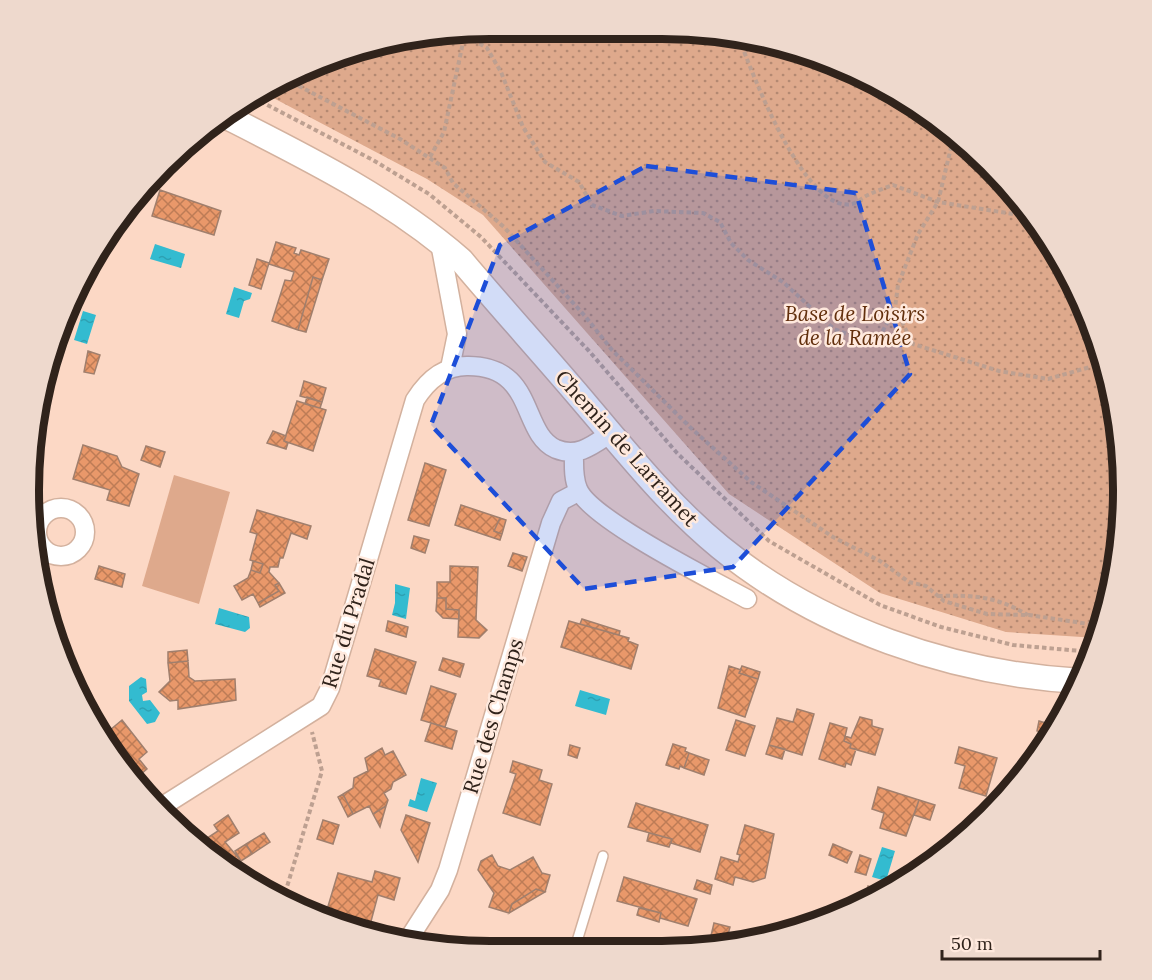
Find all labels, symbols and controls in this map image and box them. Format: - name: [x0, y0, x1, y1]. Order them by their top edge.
- park label: Base de Loisirs de la Ramée: [785, 300, 925, 351]
- street label: Chemin de Larramet: [550, 364, 705, 533]
- street label: Rue du Pradal: [315, 555, 381, 691]
- street label: Rue des Champs: [457, 635, 529, 797]
- scale bar: [942, 923, 1100, 961]
- text: 50 m: [951, 932, 993, 955]

